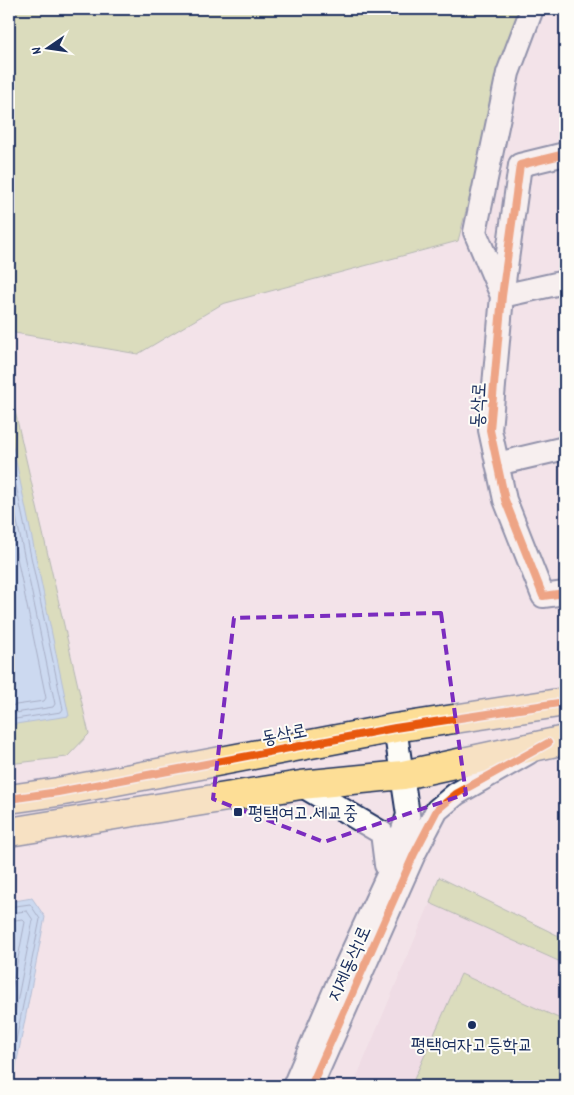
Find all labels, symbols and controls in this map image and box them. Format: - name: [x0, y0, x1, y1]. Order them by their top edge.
- north arrow: [22, 22, 72, 72]
- text: N: [27, 45, 48, 56]
- street label: 동삭로: [466, 382, 495, 429]
- street label: 동삭로: [260, 719, 310, 754]
- place label: 평택여고.세교중: [248, 802, 358, 829]
- marker: 평택여고.세교중: [232, 806, 244, 818]
- street label: 지제동삭1로: [322, 922, 380, 1007]
- marker: 평택여자고등학교: [466, 1019, 478, 1031]
- place label: 평택여자고등학교: [411, 1034, 533, 1061]

